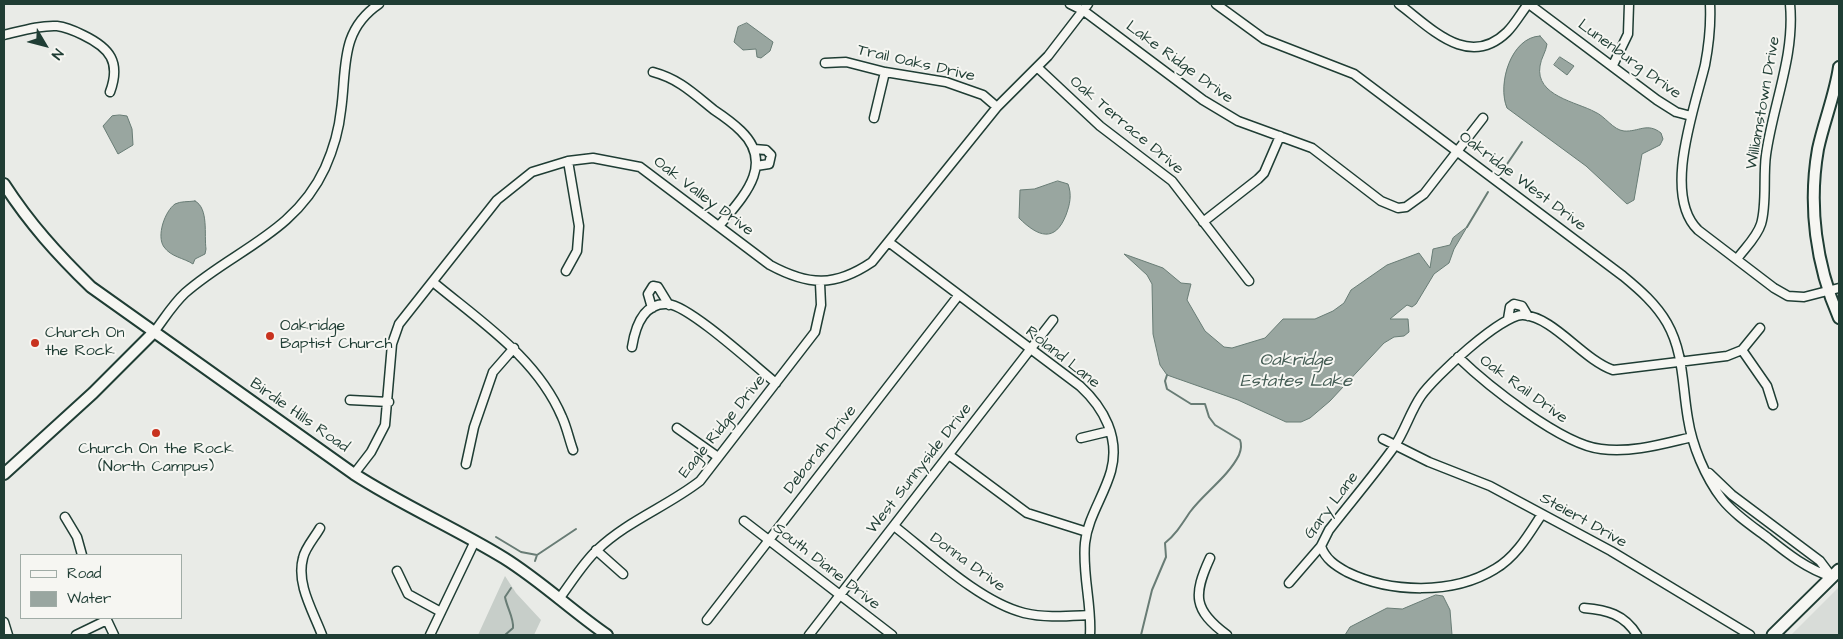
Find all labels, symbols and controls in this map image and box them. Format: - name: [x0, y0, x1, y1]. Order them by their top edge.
- street label: Lunenburg Drive: [1574, 16, 1684, 104]
- street label: Lake Ridge Drive: [1122, 18, 1236, 108]
- north arrow: [20, 20, 70, 70]
- street label: Williamstown Drive: [1743, 35, 1785, 171]
- street label: Trail Oaks Drive: [855, 41, 977, 87]
- text: N: [46, 45, 68, 64]
- street label: Oak Terrace Drive: [1065, 73, 1187, 179]
- street label: Oakridge West Drive: [1454, 128, 1590, 236]
- street label: Oak Valley Drive: [649, 153, 757, 241]
- place label: Oakridge Baptist Church: [280, 317, 392, 355]
- street label: Roland Lane: [1021, 323, 1103, 393]
- place label: Church On the Rock: [45, 324, 124, 362]
- marker: Oakridge Baptist Church: [264, 330, 276, 342]
- marker: Church On the Rock: [29, 337, 41, 349]
- water label: Oakridge Estates Lake: [1240, 350, 1352, 392]
- street label: Oak Rail Drive: [1475, 352, 1571, 428]
- street label: Eagle Ridge Drive: [675, 371, 771, 483]
- street label: Birdie Hills Road: [246, 375, 352, 457]
- street label: West Sunnyside Drive: [863, 400, 977, 538]
- street label: Deborah Drive: [781, 402, 861, 498]
- marker: Church On the Rock (North Campus): [150, 427, 162, 439]
- place label: Church On the Rock (North Campus): [78, 440, 234, 478]
- street label: Gary Lane: [1301, 469, 1363, 543]
- street label: Steiert Drive: [1536, 489, 1630, 553]
- street label: South Diane Drive: [769, 519, 883, 615]
- street label: Donna Drive: [926, 529, 1008, 597]
- legend: [20, 554, 182, 619]
- text: Road: [67, 563, 101, 584]
- text: Water: [67, 588, 111, 609]

